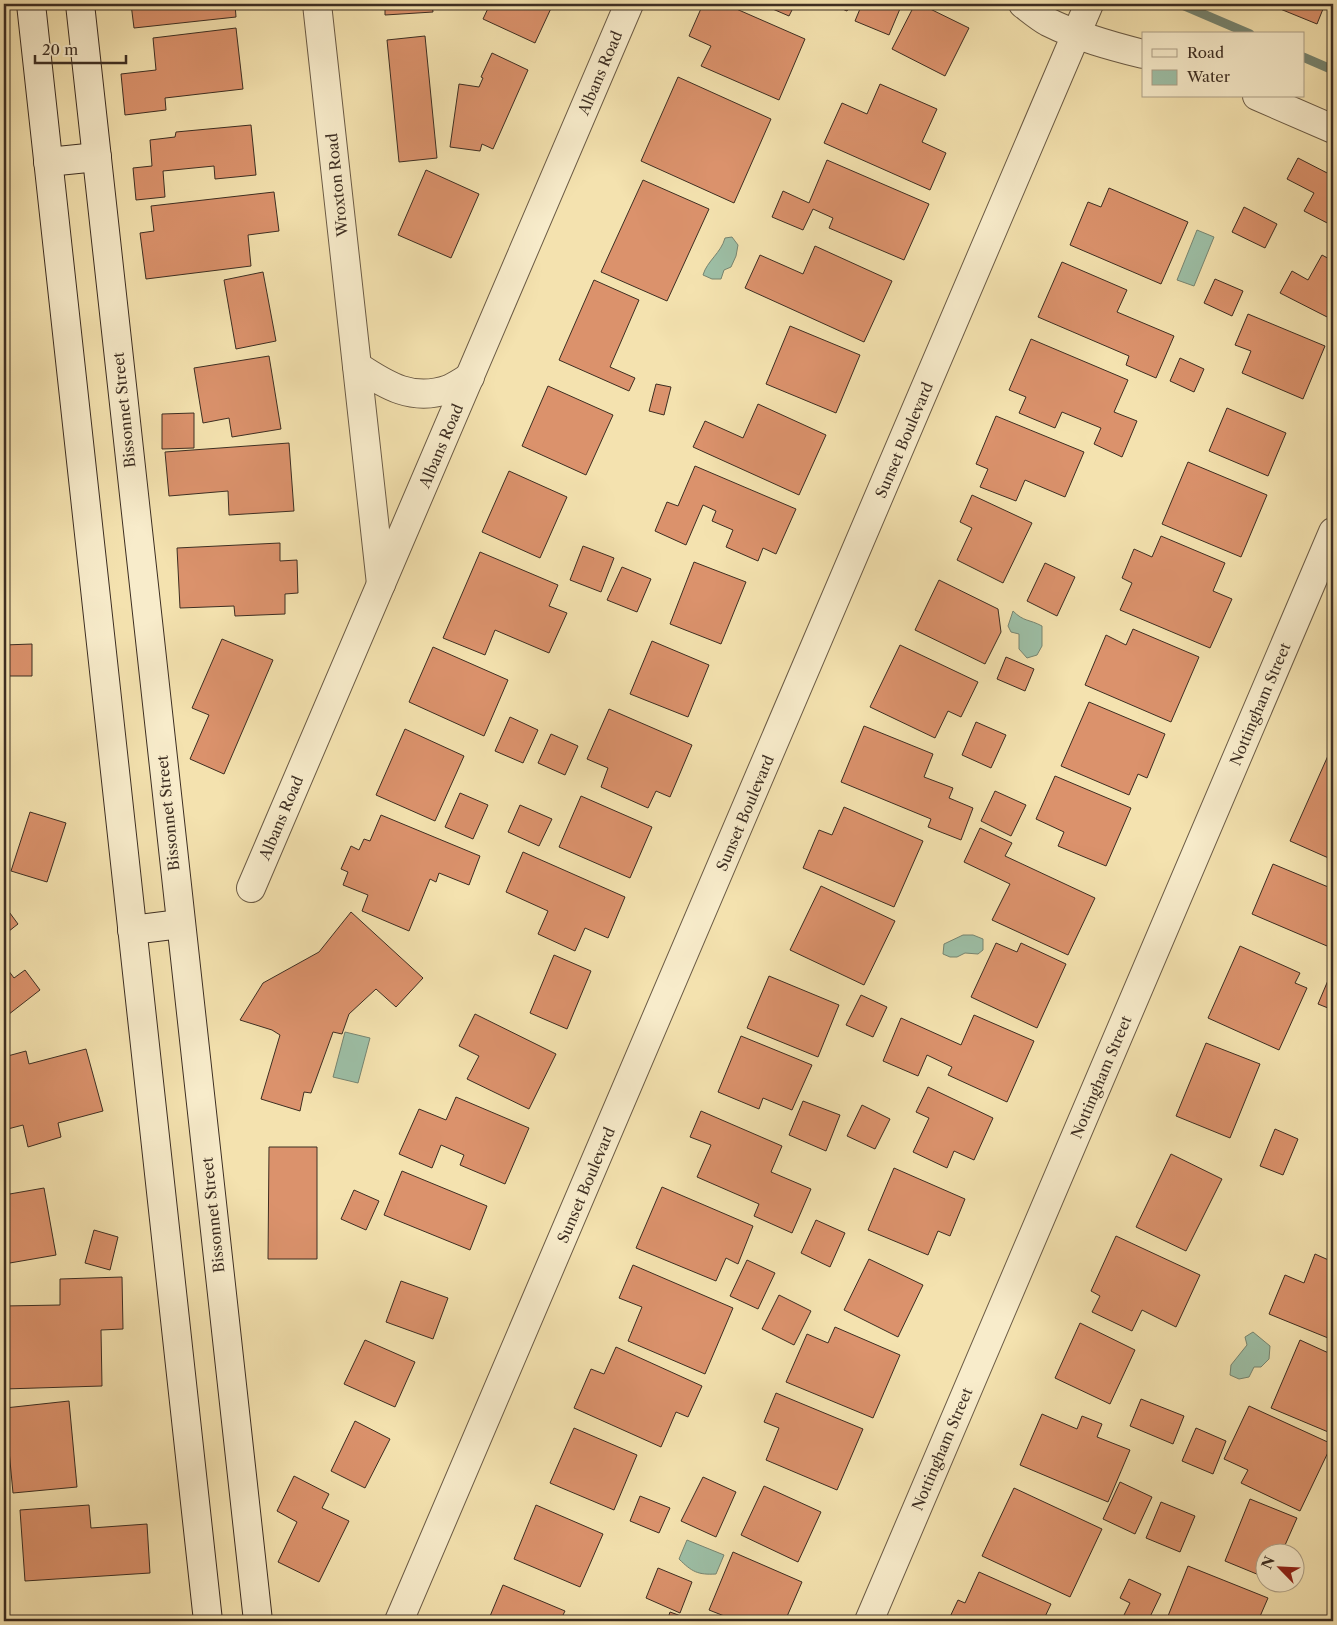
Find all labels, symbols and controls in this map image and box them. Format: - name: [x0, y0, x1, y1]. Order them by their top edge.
- street label: Albans Road: [573, 28, 626, 119]
- scale bar: [35, 32, 126, 64]
- legend: [1142, 32, 1304, 98]
- text: 20 m: [42, 40, 78, 59]
- text: Road: [1187, 43, 1224, 62]
- text: Water: [1186, 67, 1231, 86]
- street label: Wroxton Road: [322, 132, 352, 239]
- street label: Bissonnet Street: [108, 351, 140, 469]
- street label: Sunset Boulevard: [871, 379, 937, 501]
- street label: Albans Road: [414, 401, 467, 492]
- street label: Nottingham Street: [1226, 639, 1295, 768]
- street label: Sunset Boulevard: [712, 752, 778, 874]
- street label: Bissonnet Street: [152, 754, 184, 872]
- street label: Albans Road: [254, 773, 307, 864]
- street label: Nottingham Street: [1067, 1012, 1136, 1141]
- street label: Sunset Boulevard: [553, 1124, 619, 1246]
- street label: Bissonnet Street: [197, 1156, 229, 1274]
- street label: Nottingham Street: [908, 1384, 977, 1513]
- north arrow: [1254, 1542, 1304, 1592]
- text: N: [1257, 1553, 1279, 1572]

